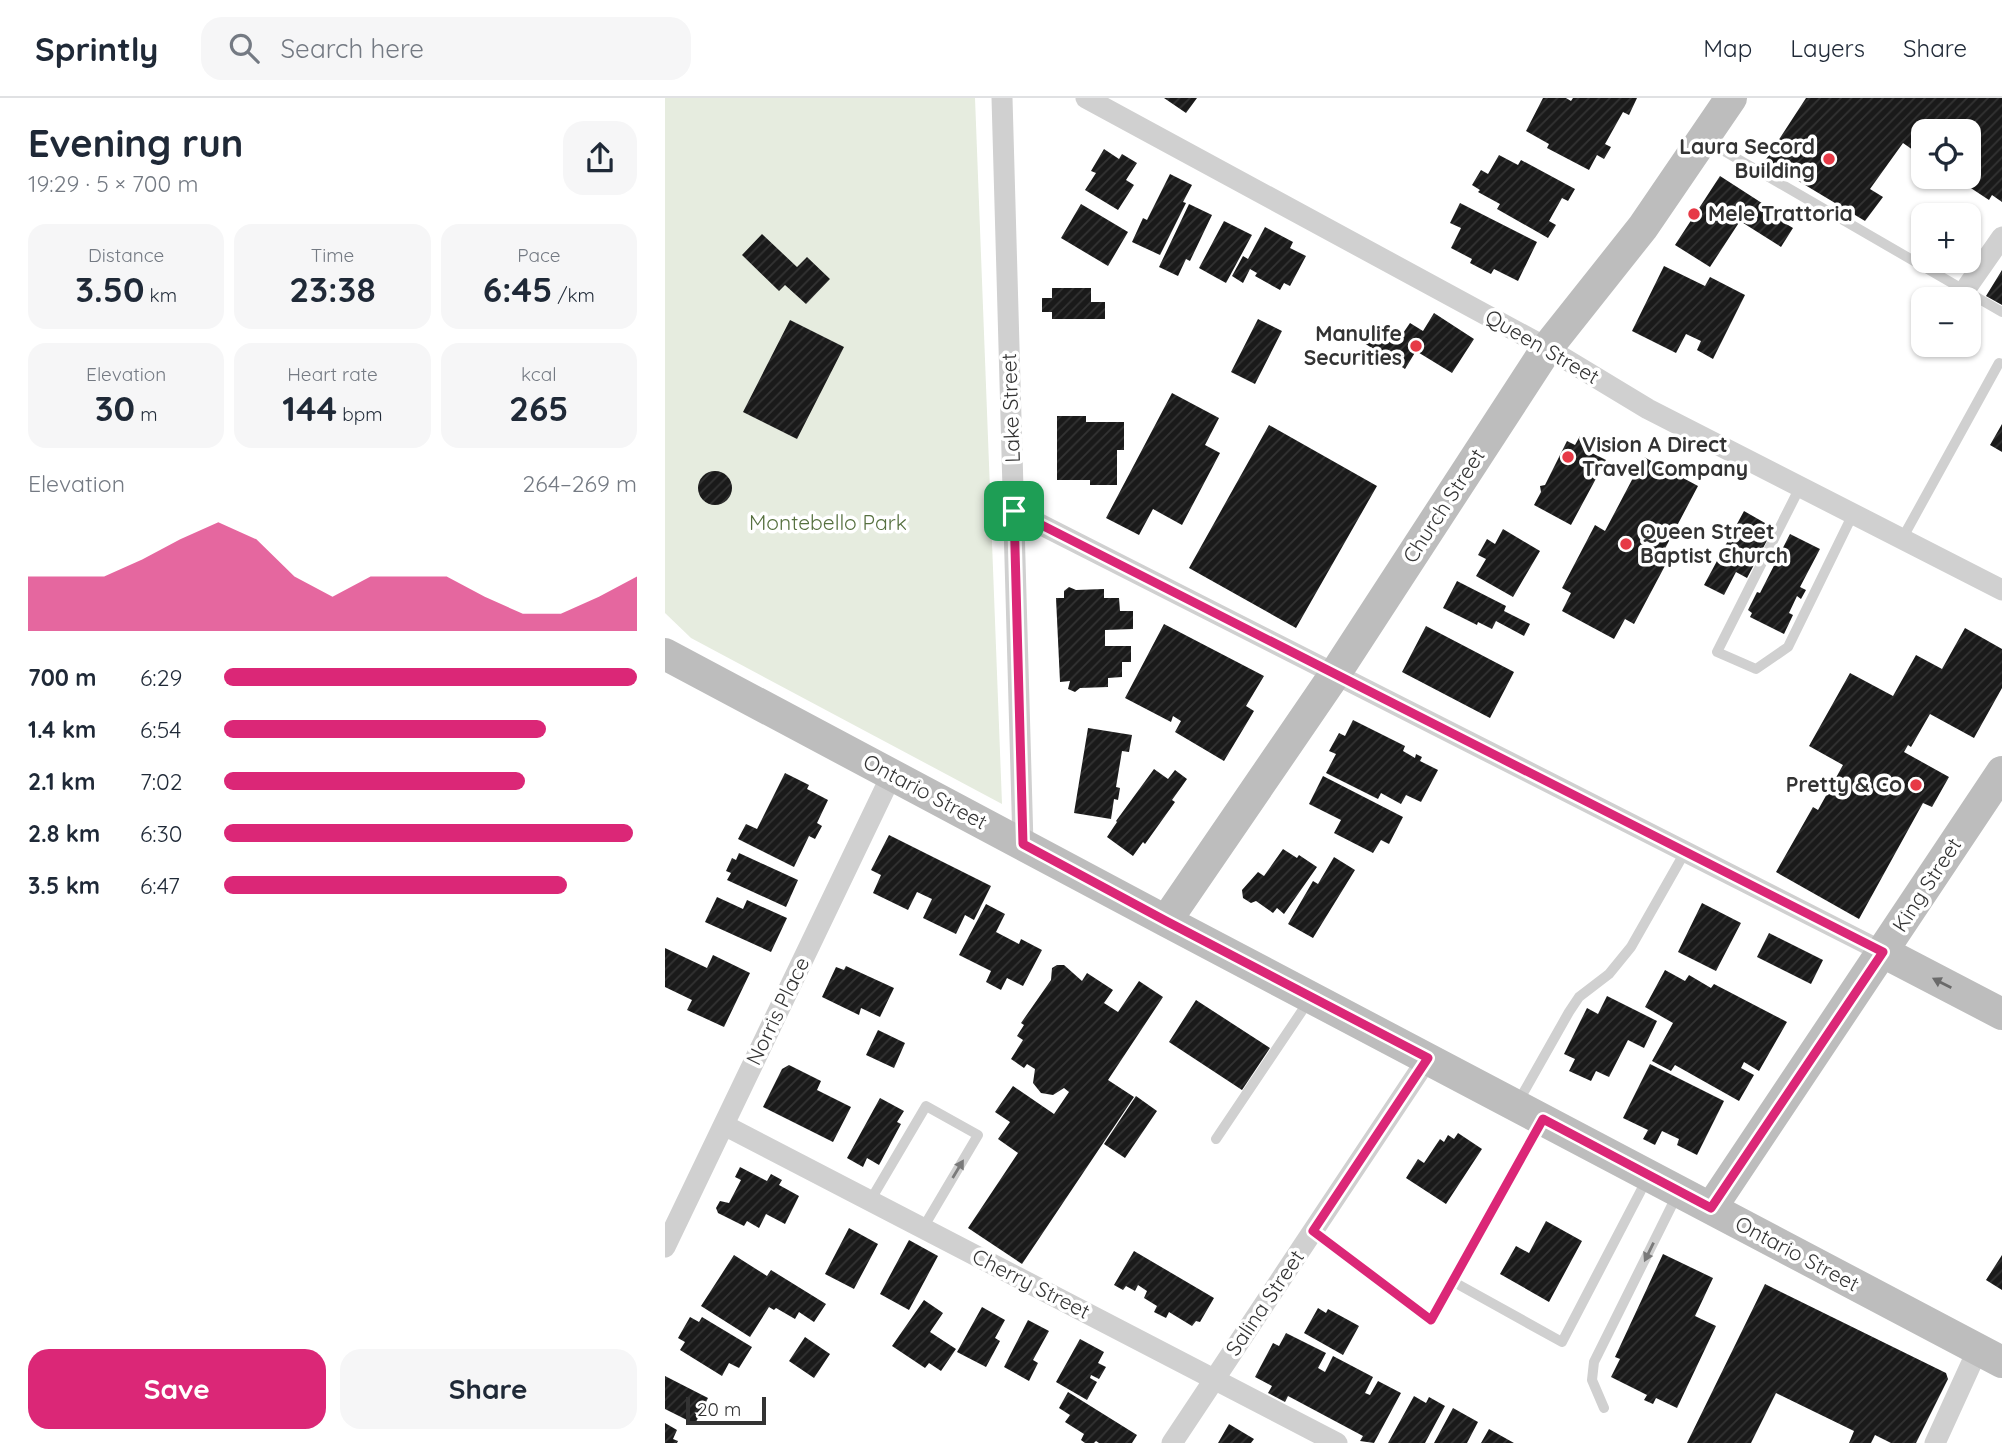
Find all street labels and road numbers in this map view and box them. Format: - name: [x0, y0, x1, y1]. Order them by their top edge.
- street label: Queen Street: [1481, 303, 1604, 389]
- street label: Lake Street: [995, 353, 1025, 463]
- street label: Church Street: [1397, 443, 1490, 568]
- street label: Ontario Street: [859, 748, 992, 835]
- street label: King Street: [1886, 832, 1966, 936]
- street label: Norris Place: [740, 952, 814, 1069]
- street label: Ontario Street: [1731, 1210, 1864, 1297]
- street label: Cherry Street: [968, 1242, 1095, 1324]
- street label: Salina Street: [1219, 1245, 1309, 1360]

